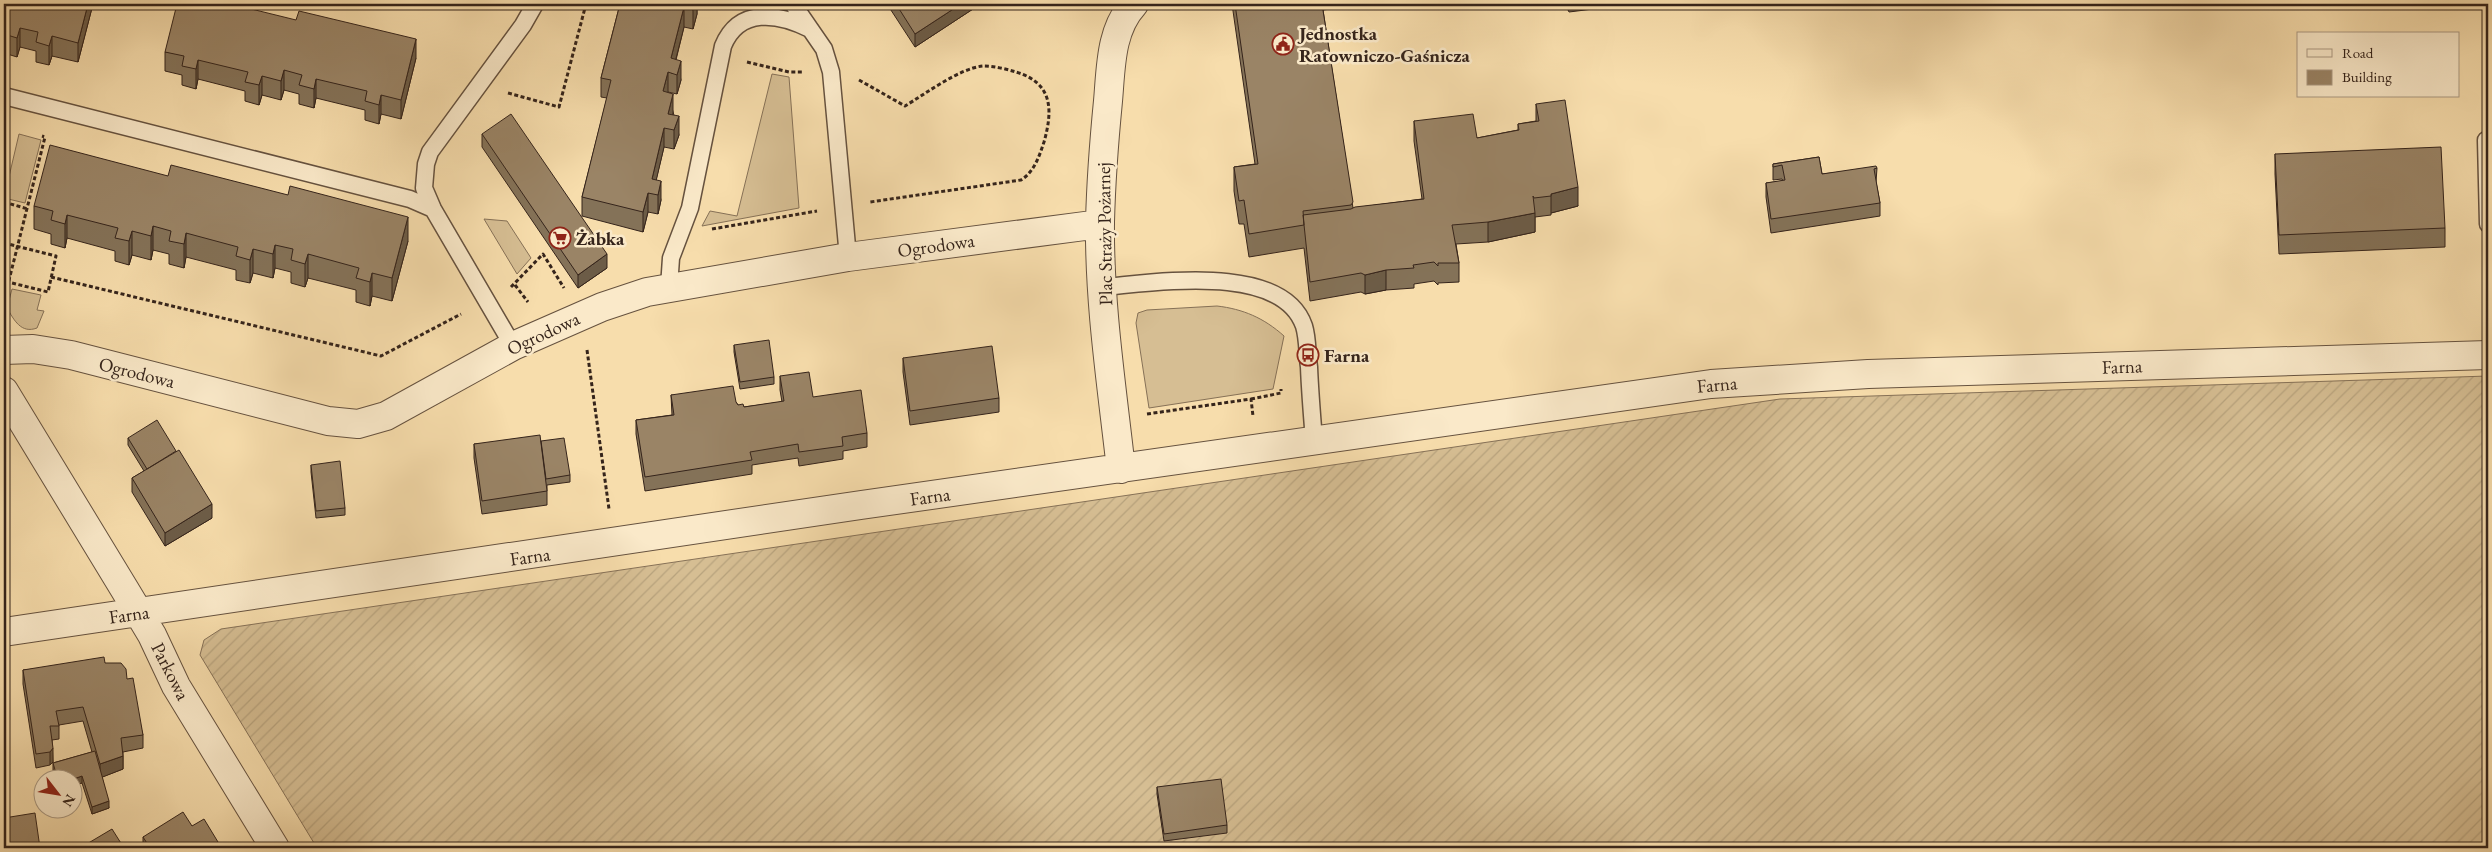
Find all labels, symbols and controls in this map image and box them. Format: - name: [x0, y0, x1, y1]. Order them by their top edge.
- place label: Jednostka Ratowniczo-Gaśnicza: [1297, 21, 1471, 68]
- public building icon: Jednostka Ratowniczo-Gaśnicza: [1271, 32, 1295, 56]
- legend: [2297, 32, 2460, 98]
- text: Road: [2342, 43, 2374, 62]
- text: Building: [2342, 67, 2392, 86]
- street label: Plac Straży Pożarnej: [1091, 162, 1118, 306]
- supermarket icon: Żabka: [548, 226, 572, 250]
- place label: Żabka: [576, 226, 625, 251]
- street label: Ogrodowa: [896, 228, 977, 263]
- street label: Ogrodowa: [503, 306, 584, 361]
- bus stop icon: Farna: [1296, 343, 1320, 367]
- place label: Farna: [1324, 343, 1370, 368]
- street label: Ogrodowa: [96, 351, 178, 394]
- street label: Farna: [2101, 353, 2143, 380]
- street label: Farna: [1696, 370, 1739, 399]
- street label: Farna: [908, 481, 952, 512]
- street label: Farna: [508, 541, 552, 572]
- street label: Farna: [107, 599, 151, 630]
- street label: Parkowa: [145, 638, 196, 705]
- north arrow: [32, 770, 82, 820]
- text: N: [58, 791, 80, 811]

